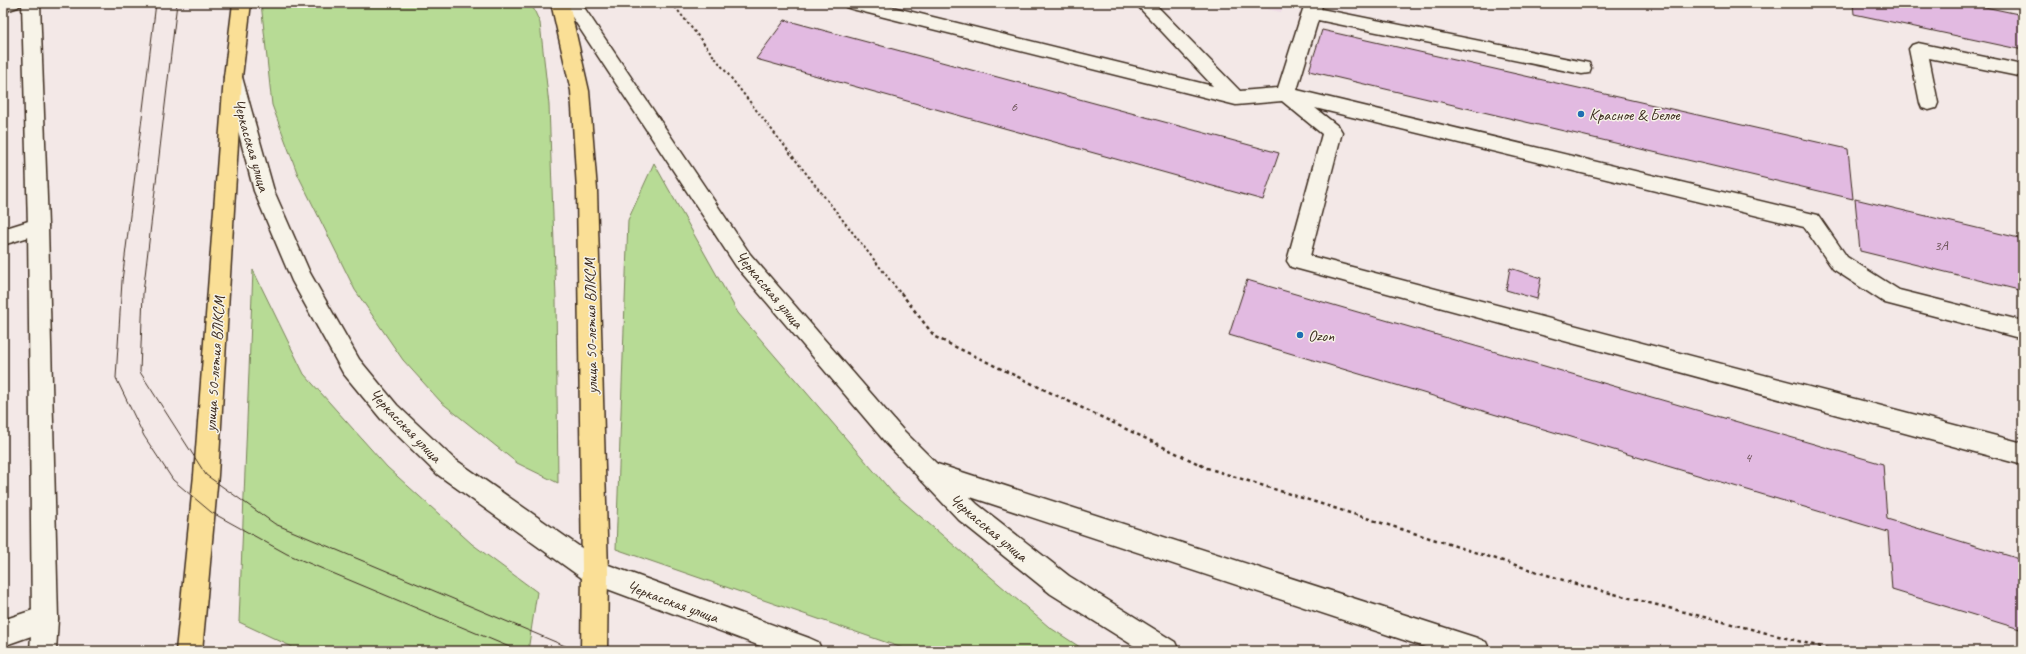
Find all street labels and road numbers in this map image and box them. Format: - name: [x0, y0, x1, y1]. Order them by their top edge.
- street label: Черкасская улица: [228, 97, 274, 195]
- street label: Черкасская улица: [731, 247, 808, 333]
- street label: улица 50-летия ВЛКСМ: [580, 257, 602, 395]
- street label: улица 50-летия ВЛКСМ: [200, 294, 230, 433]
- street label: Черкасская улица: [365, 384, 446, 468]
- street label: Черкасская улица: [945, 489, 1032, 567]
- street label: Черкасская улица: [624, 576, 722, 628]

